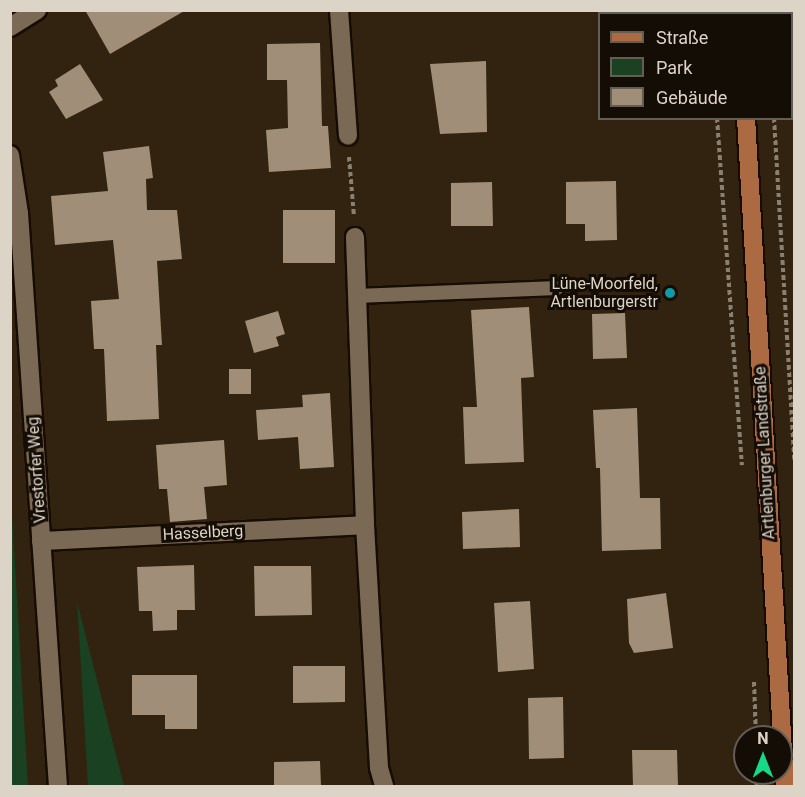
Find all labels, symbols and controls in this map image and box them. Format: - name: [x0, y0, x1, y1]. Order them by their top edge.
- legend: [598, 12, 793, 120]
- text: Straße: [656, 27, 708, 48]
- text: Park: [656, 57, 692, 78]
- text: Gebäude: [656, 87, 727, 108]
- place label: Lüne-Moorfeld, Artlenburgerstr: [550, 274, 658, 312]
- marker: Lüne-Moorfeld, Artlenburgerstr: [663, 286, 677, 300]
- street label: Artlenburger Landstraße: [751, 366, 779, 540]
- street label: Vrestorfer Weg: [24, 416, 50, 524]
- street label: Hasselberg: [162, 521, 244, 545]
- north arrow: [733, 725, 793, 785]
- text: N: [757, 729, 769, 748]

